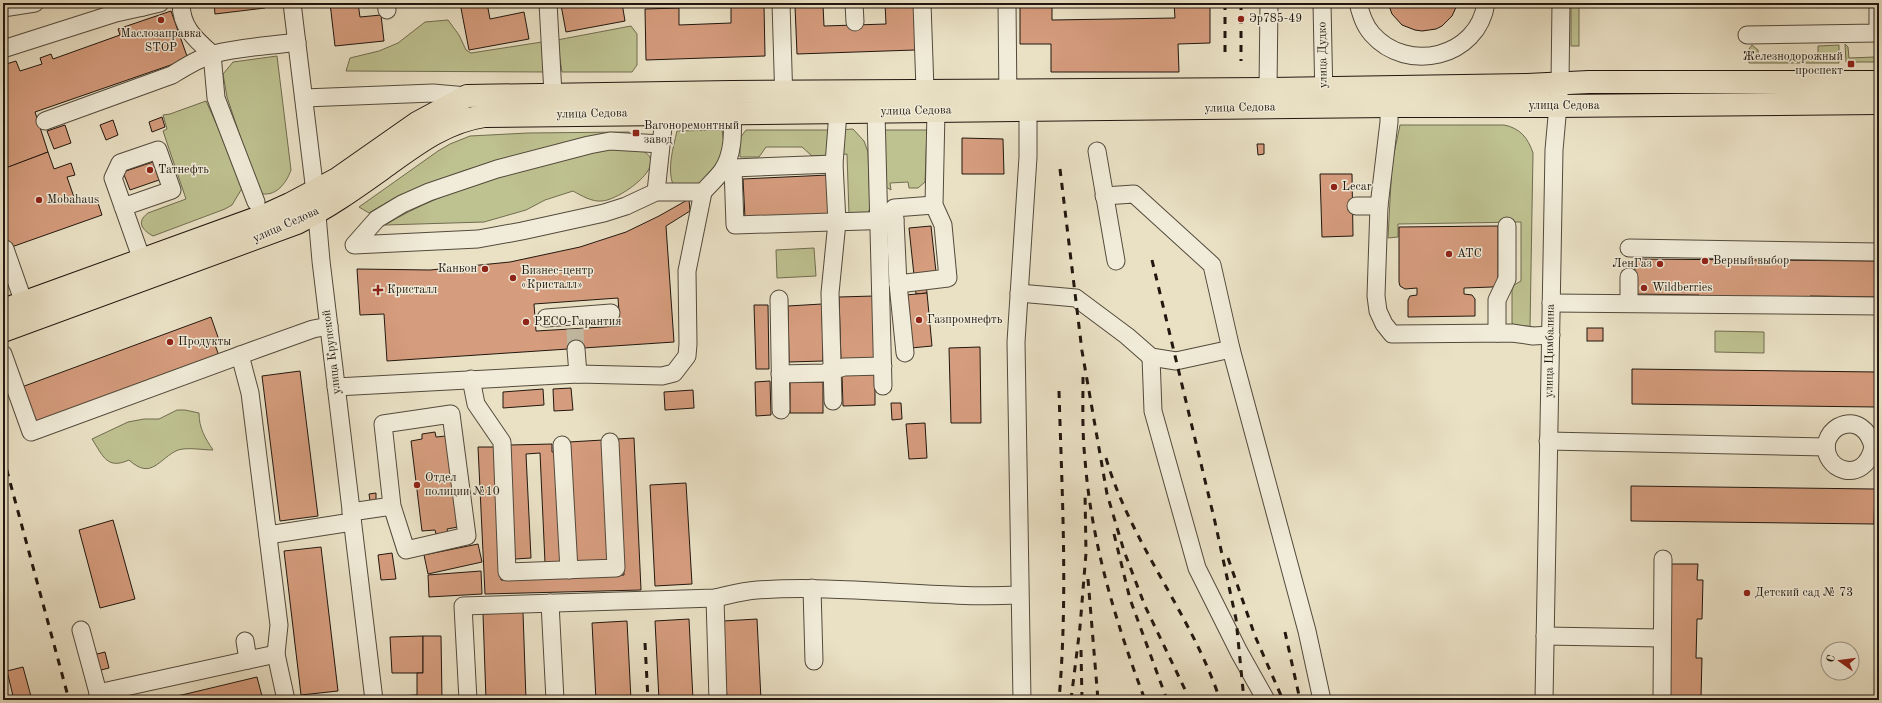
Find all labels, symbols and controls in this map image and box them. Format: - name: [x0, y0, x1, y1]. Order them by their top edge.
- place label: Эр785-49: [1249, 12, 1302, 25]
- marker: Эр785-49: [1236, 14, 1246, 24]
- marker: Маслозаправка STOP: [156, 15, 166, 25]
- street label: улица Дудко: [1316, 22, 1330, 88]
- place label: Маслозаправка STOP: [121, 28, 201, 54]
- place label: Железнодорожный проспект: [1743, 51, 1843, 77]
- marker: Железнодорожный проспект: [1846, 59, 1856, 69]
- street label: улица Седова: [1528, 100, 1600, 112]
- street label: улица Седова: [1204, 101, 1276, 115]
- street label: улица Седова: [880, 104, 952, 118]
- street label: улица Седова: [556, 107, 628, 121]
- place label: Вагоноремонтный завод: [644, 120, 739, 146]
- marker: Вагоноремонтный завод: [631, 128, 641, 138]
- place label: Татнефть: [158, 164, 209, 176]
- marker: Татнефть: [145, 165, 155, 175]
- place label: Lecar: [1342, 181, 1372, 193]
- marker: Lecar: [1329, 182, 1339, 192]
- place label: Mobahaus: [47, 194, 99, 206]
- marker: Mobahaus: [34, 195, 44, 205]
- street label: улица Седова: [251, 205, 321, 245]
- place label: АТС: [1457, 248, 1482, 260]
- marker: АТС: [1444, 249, 1454, 259]
- place label: Верный выбор: [1713, 255, 1789, 267]
- marker: Верный выбор: [1700, 256, 1710, 266]
- place label: ЛенГаз: [1612, 258, 1652, 270]
- marker: ЛенГаз: [1655, 259, 1665, 269]
- place label: Каньон: [438, 263, 477, 275]
- marker: Каньон: [480, 264, 490, 274]
- place label: Бизнес-центр «Кристалл»: [521, 265, 593, 291]
- marker: Бизнес-центр «Кристалл»: [508, 273, 518, 283]
- place label: Wildberries: [1652, 282, 1713, 294]
- marker: Wildberries: [1639, 283, 1649, 293]
- marker: Кристалл: [372, 284, 384, 296]
- place label: Кристалл: [387, 284, 437, 296]
- street label: улица Цимбалина: [1543, 304, 1557, 398]
- street label: улица Крупской: [321, 309, 343, 395]
- place label: Газпромнефть: [927, 314, 1003, 326]
- marker: Газпромнефть: [914, 315, 924, 325]
- place label: РЕСО-Гарантия: [534, 316, 621, 328]
- marker: РЕСО-Гарантия: [521, 317, 531, 327]
- place label: Продукты: [178, 336, 231, 348]
- marker: Продукты: [165, 337, 175, 347]
- place label: Отдел полиции №10: [425, 472, 500, 498]
- marker: Отдел полиции №10: [412, 480, 422, 490]
- place label: Детский сад № 73: [1755, 587, 1853, 599]
- marker: Детский сад № 73: [1742, 588, 1752, 598]
- north arrow: [1820, 641, 1860, 681]
- text: С: [1826, 654, 1838, 664]

